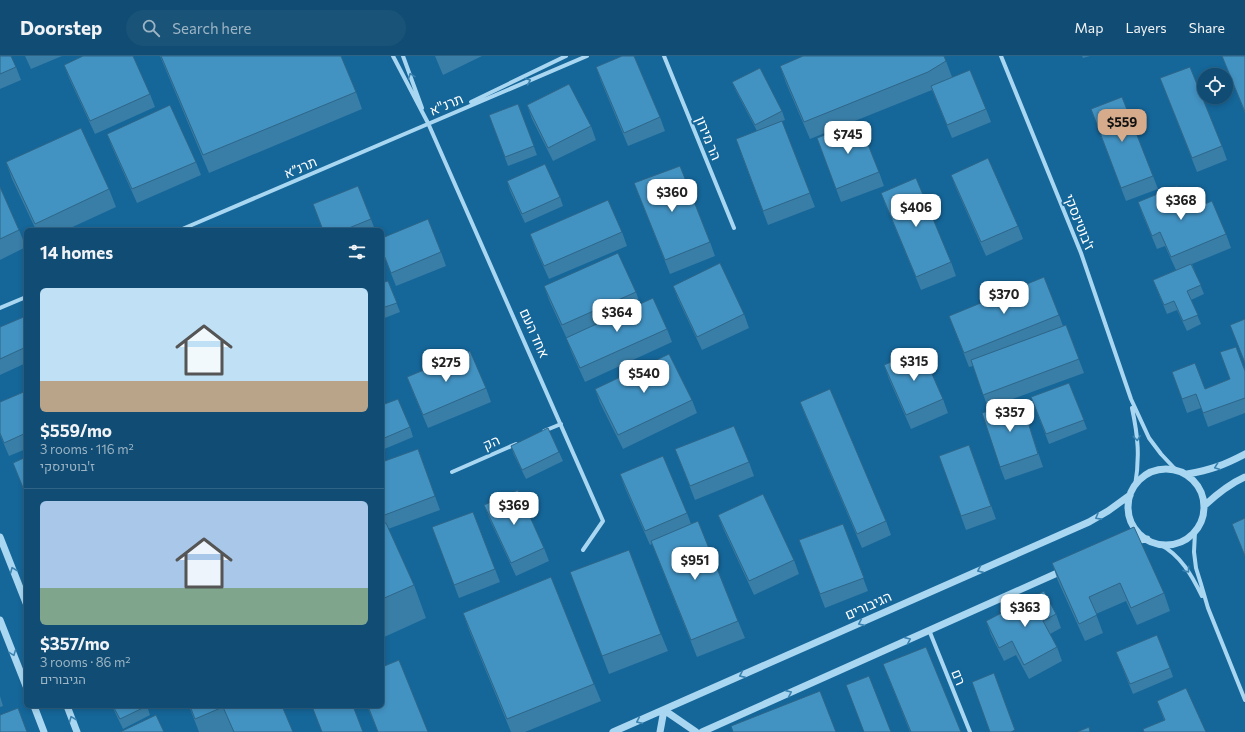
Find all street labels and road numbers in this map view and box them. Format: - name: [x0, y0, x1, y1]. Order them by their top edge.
- street label: תרנ"א: [427, 89, 465, 119]
- street label: הר מירון: [693, 114, 725, 162]
- street label: תרנ״א: [281, 152, 319, 182]
- street label: ז'בוטינסקי: [1061, 191, 1099, 253]
- street label: אחד העם: [517, 305, 553, 361]
- street label: הק: [480, 431, 502, 453]
- street label: הגיבורים: [842, 587, 894, 623]
- street label: רם: [948, 667, 970, 687]

